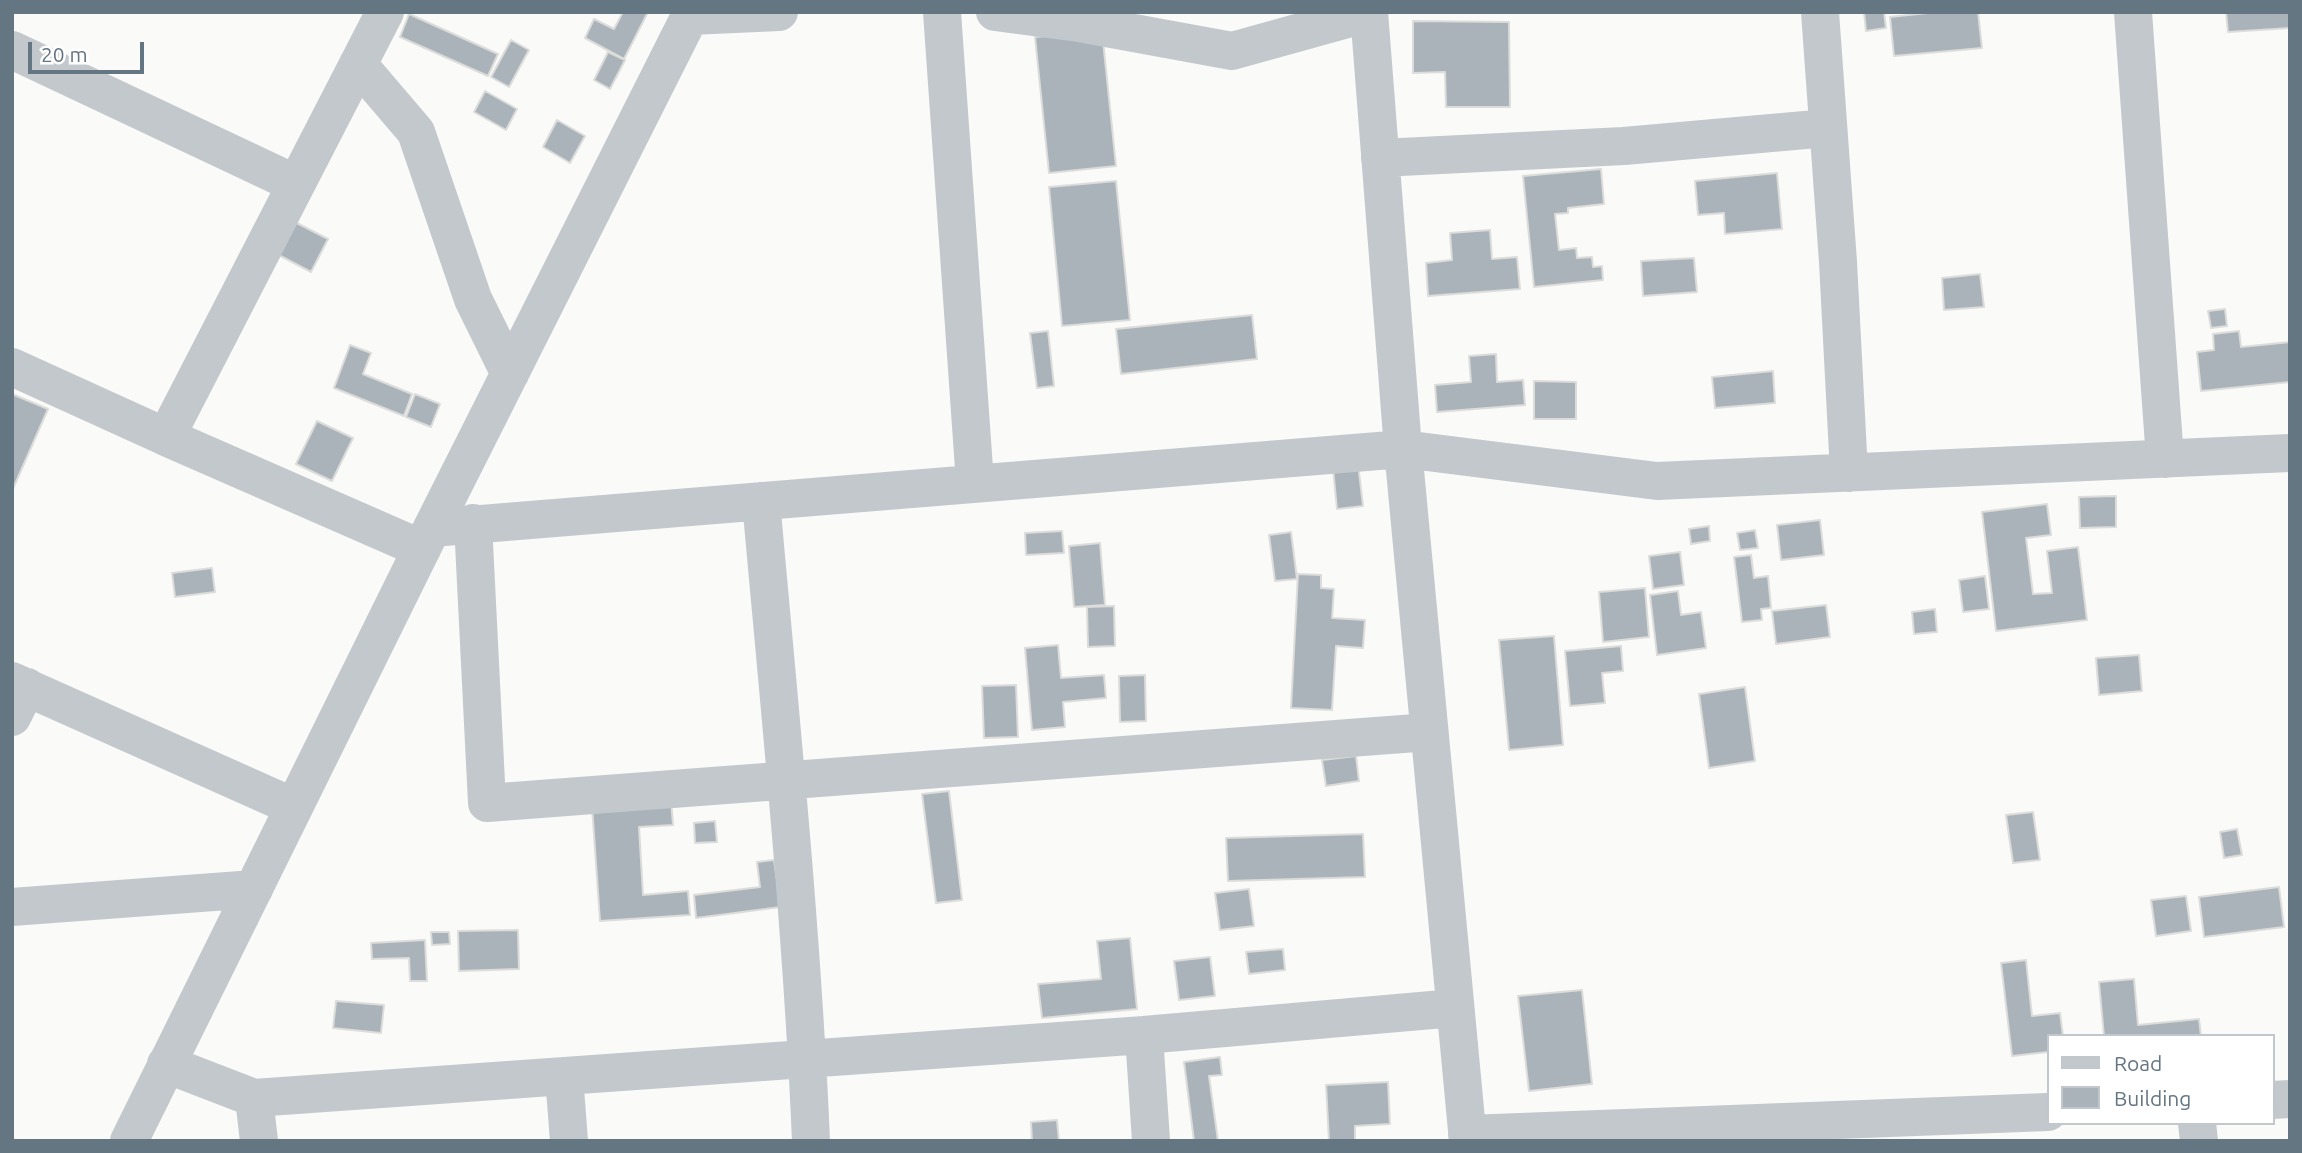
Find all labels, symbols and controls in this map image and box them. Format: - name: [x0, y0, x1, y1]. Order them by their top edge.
- scale bar: [32, 28, 147, 72]
- text: 20 m: [41, 42, 88, 66]
- legend: [2046, 1034, 2274, 1125]
- text: Road: [2114, 1051, 2162, 1075]
- text: Building: [2114, 1086, 2191, 1110]

